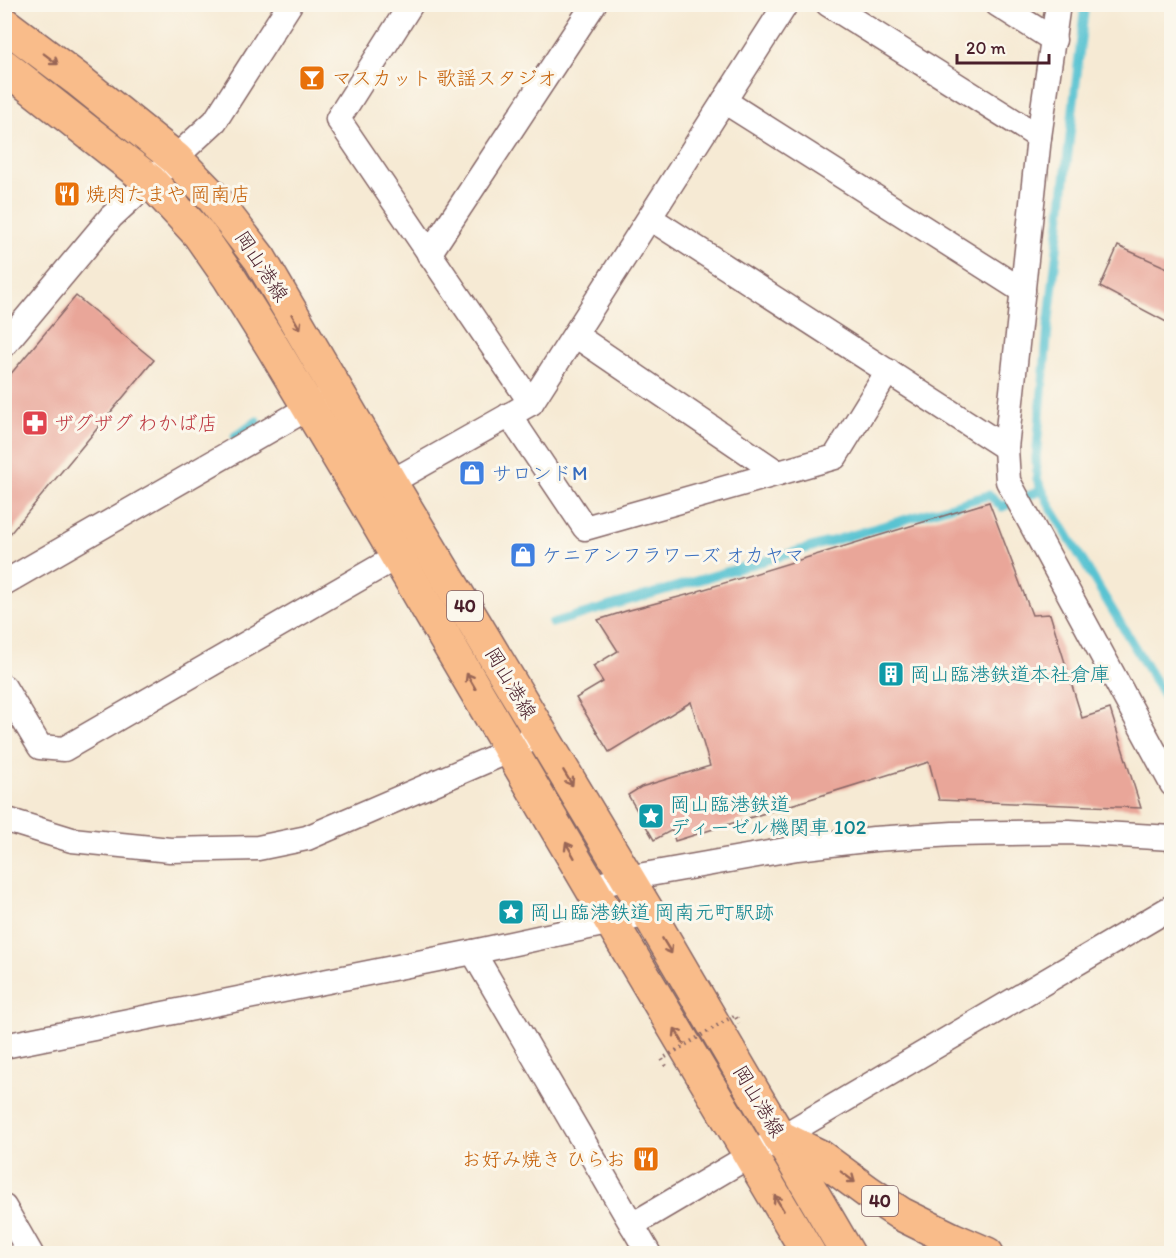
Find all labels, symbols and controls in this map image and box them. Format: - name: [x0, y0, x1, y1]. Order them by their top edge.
- scale bar: [957, 27, 1048, 65]
- text: 20 m: [966, 37, 1006, 59]
- one-way arrow: [43, 53, 59, 66]
- bar icon: マスカット 歌謡スタジオ: [297, 63, 327, 93]
- place label: マスカット 歌謡スタジオ: [332, 66, 557, 90]
- restaurant icon: 焼肉たまや 岡南店: [52, 179, 82, 209]
- place label: 焼肉たまや 岡南店: [86, 182, 251, 206]
- street label: 岡山港線: [230, 226, 294, 306]
- one-way arrow: [291, 313, 303, 330]
- pharmacy icon: ザグザグ わかば店: [20, 408, 50, 438]
- place label: ザグザグ わかば店: [54, 411, 218, 435]
- shop icon: サロンドM: [457, 458, 487, 488]
- place label: サロンドM: [492, 461, 588, 485]
- shop icon: ケニアンフラワーズ オカヤマ: [508, 540, 538, 570]
- place label: ケニアンフラワーズ オカヤマ: [542, 543, 805, 567]
- road number: 40: [447, 591, 483, 621]
- street label: 岡山港線: [480, 643, 542, 723]
- building icon: 岡山臨港鉄道本社倉庫: [876, 659, 906, 689]
- place label: 岡山臨港鉄道本社倉庫: [910, 662, 1110, 686]
- one-way arrow: [464, 673, 476, 690]
- one-way arrow: [562, 769, 574, 786]
- place label: 岡山臨港鉄道 ディーゼル機関車 102: [670, 792, 867, 839]
- place icon: 岡山臨港鉄道 ディーゼル機関車 102: [636, 801, 666, 831]
- one-way arrow: [563, 841, 575, 858]
- place icon: 岡山臨港鉄道 岡南元町駅跡: [496, 897, 526, 927]
- place label: 岡山臨港鉄道 岡南元町駅跡: [530, 900, 775, 924]
- one-way arrow: [662, 937, 674, 954]
- one-way arrow: [673, 1028, 685, 1045]
- street label: 岡山港線: [728, 1061, 790, 1141]
- restaurant icon: お好み焼き ひらお: [631, 1144, 661, 1174]
- place label: お好み焼き ひらお: [462, 1147, 626, 1171]
- one-way arrow: [840, 1171, 856, 1184]
- road number: 40: [862, 1186, 898, 1216]
- one-way arrow: [772, 1195, 784, 1212]

